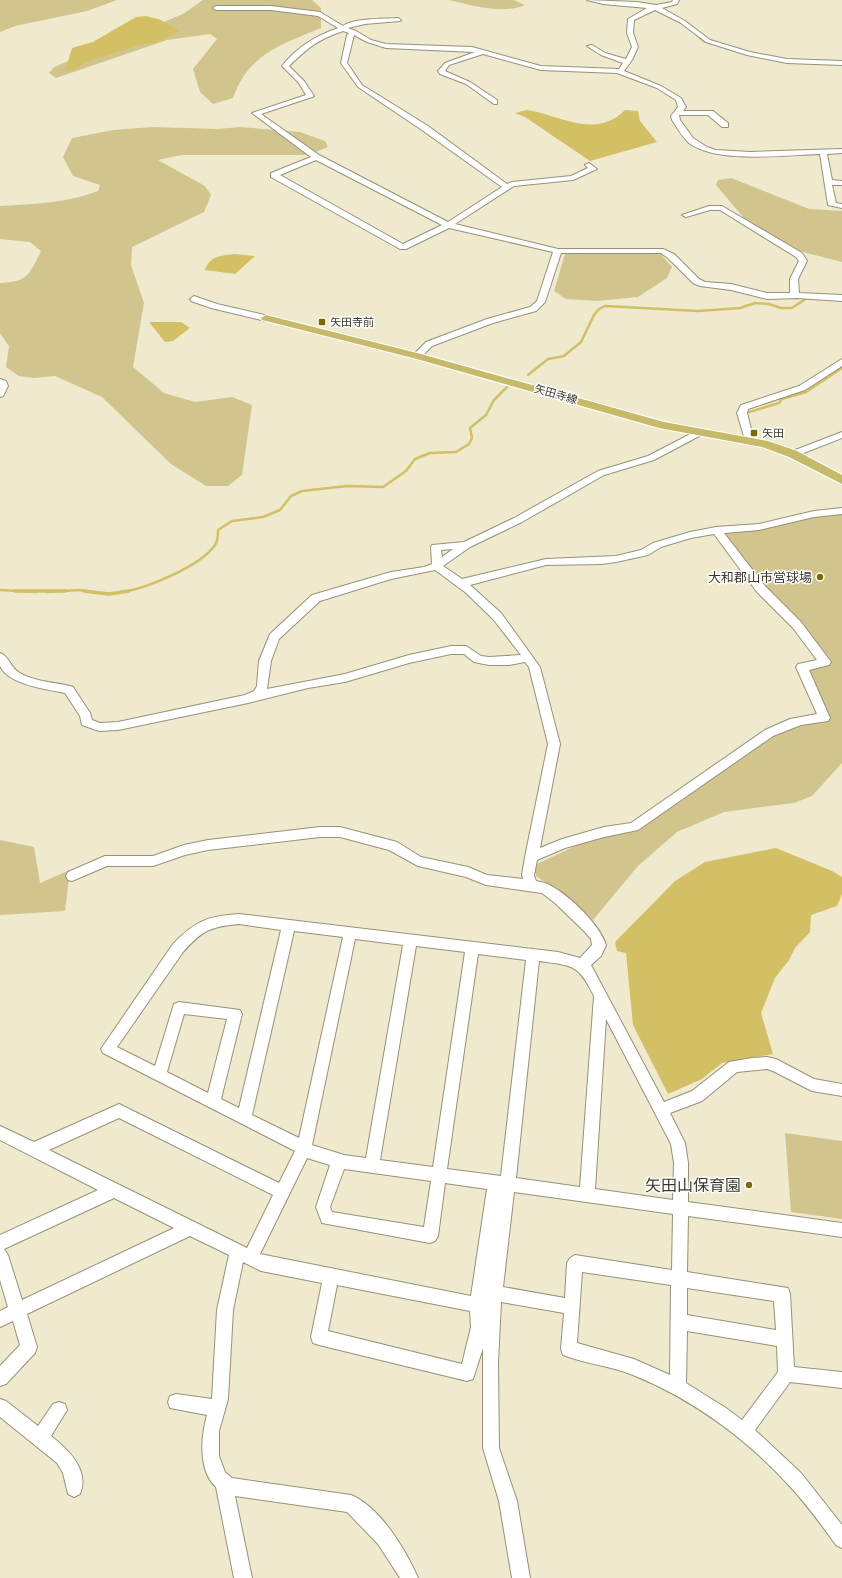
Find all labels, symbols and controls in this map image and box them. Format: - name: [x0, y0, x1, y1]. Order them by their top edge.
- place label: 矢田寺前: [330, 315, 374, 330]
- marker: 矢田寺前: [317, 317, 327, 327]
- street label: 矢田寺線: [533, 381, 579, 408]
- place label: 矢田: [762, 426, 784, 441]
- marker: 矢田: [749, 428, 759, 438]
- place label: 大和郡山市営球場: [708, 569, 812, 587]
- marker: 大和郡山市営球場: [815, 572, 825, 582]
- place label: 矢田山保育園: [645, 1175, 741, 1197]
- marker: 矢田山保育園: [744, 1180, 754, 1190]

